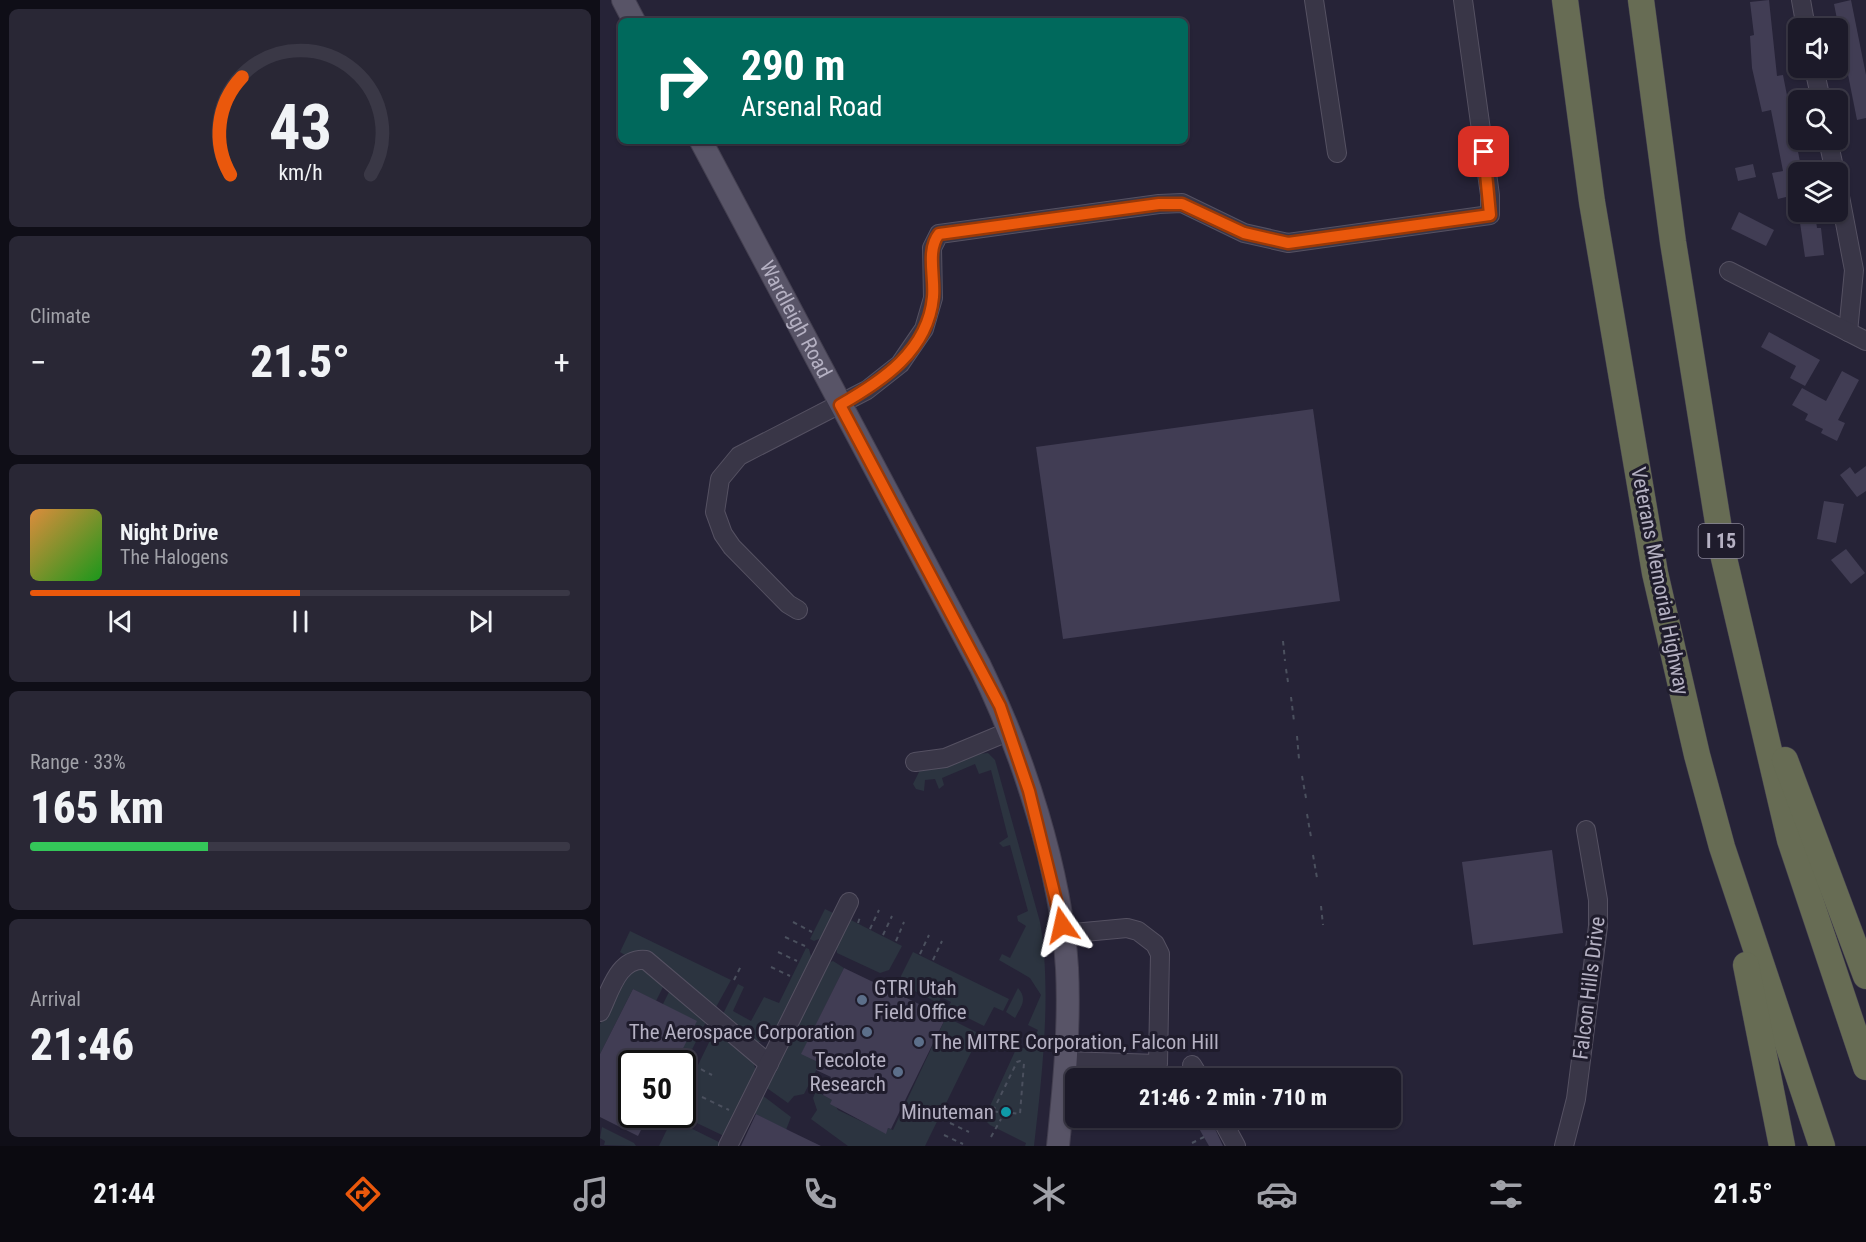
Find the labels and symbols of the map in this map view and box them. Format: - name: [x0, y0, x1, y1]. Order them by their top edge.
- pin: [1458, 126, 1509, 177]
- street label: Wardleigh Road: [755, 257, 837, 382]
- street label: Veterans Memorial Highway: [1626, 465, 1694, 697]
- road number: I 15: [1698, 524, 1744, 558]
- position arrow: [1030, 893, 1094, 957]
- street label: Falcon Hills Drive: [1568, 915, 1610, 1061]
- place label: GTRI Utah Field Office: [874, 976, 967, 1024]
- marker: GTRI Utah Field Office: [855, 993, 869, 1007]
- place label: The Aerospace Corporation: [629, 1020, 855, 1044]
- marker: The Aerospace Corporation: [860, 1025, 874, 1039]
- place label: The MITRE Corporation, Falcon Hill: [931, 1030, 1219, 1054]
- marker: The MITRE Corporation, Falcon Hill: [912, 1035, 926, 1049]
- place label: Tecolote Research: [809, 1048, 886, 1096]
- speed limit sign: 50: [618, 1050, 696, 1128]
- marker: Tecolote Research: [891, 1065, 905, 1079]
- place label: Minuteman: [901, 1100, 994, 1124]
- marker: Minuteman: [999, 1105, 1013, 1119]

